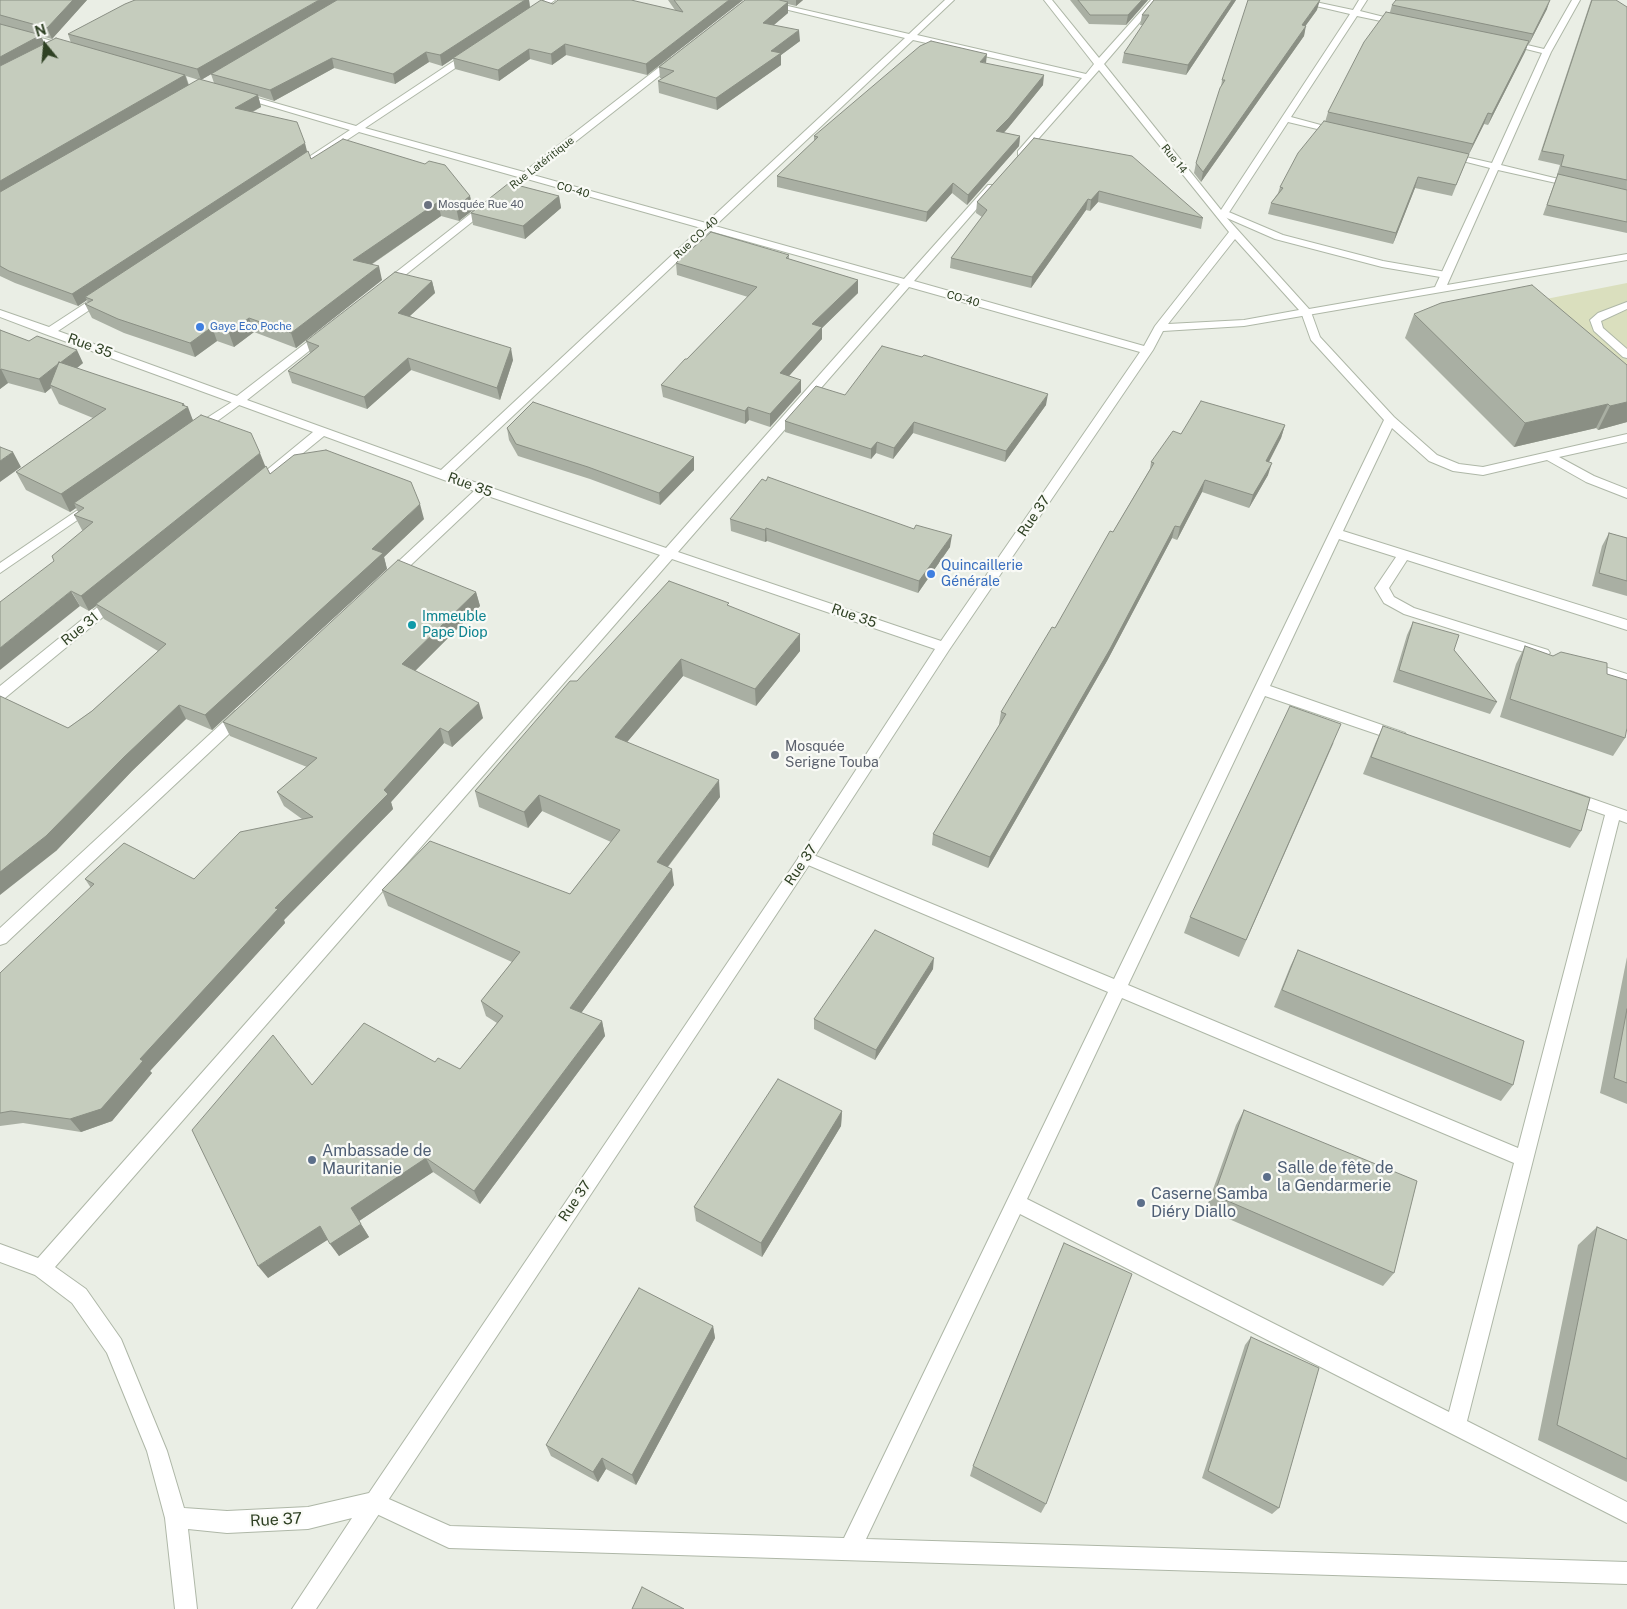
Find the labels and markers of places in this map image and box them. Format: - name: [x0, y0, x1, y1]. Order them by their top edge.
- place label: Mosquée Rue 40: [438, 198, 524, 212]
- marker: Mosquée Rue 40: [422, 199, 434, 211]
- place label: Gaye Eco Poche: [210, 320, 292, 334]
- marker: Gaye Eco Poche: [194, 321, 206, 333]
- place label: Quincaillerie Générale: [941, 558, 1023, 590]
- marker: Quincaillerie Générale: [925, 568, 937, 580]
- place label: Immeuble Pape Diop: [422, 609, 488, 642]
- marker: Immeuble Pape Diop: [406, 619, 418, 631]
- place label: Mosquée Serigne Touba: [785, 739, 879, 772]
- marker: Mosquée Serigne Touba: [769, 749, 781, 761]
- place label: Ambassade de Mauritanie: [322, 1141, 432, 1179]
- marker: Ambassade de Mauritanie: [306, 1154, 318, 1166]
- place label: Salle de fête de la Gendarmerie: [1277, 1158, 1394, 1196]
- marker: Salle de fête de la Gendarmerie: [1261, 1171, 1273, 1183]
- place label: Caserne Samba Diéry Diallo: [1151, 1184, 1268, 1222]
- marker: Caserne Samba Diéry Diallo: [1135, 1197, 1147, 1209]

